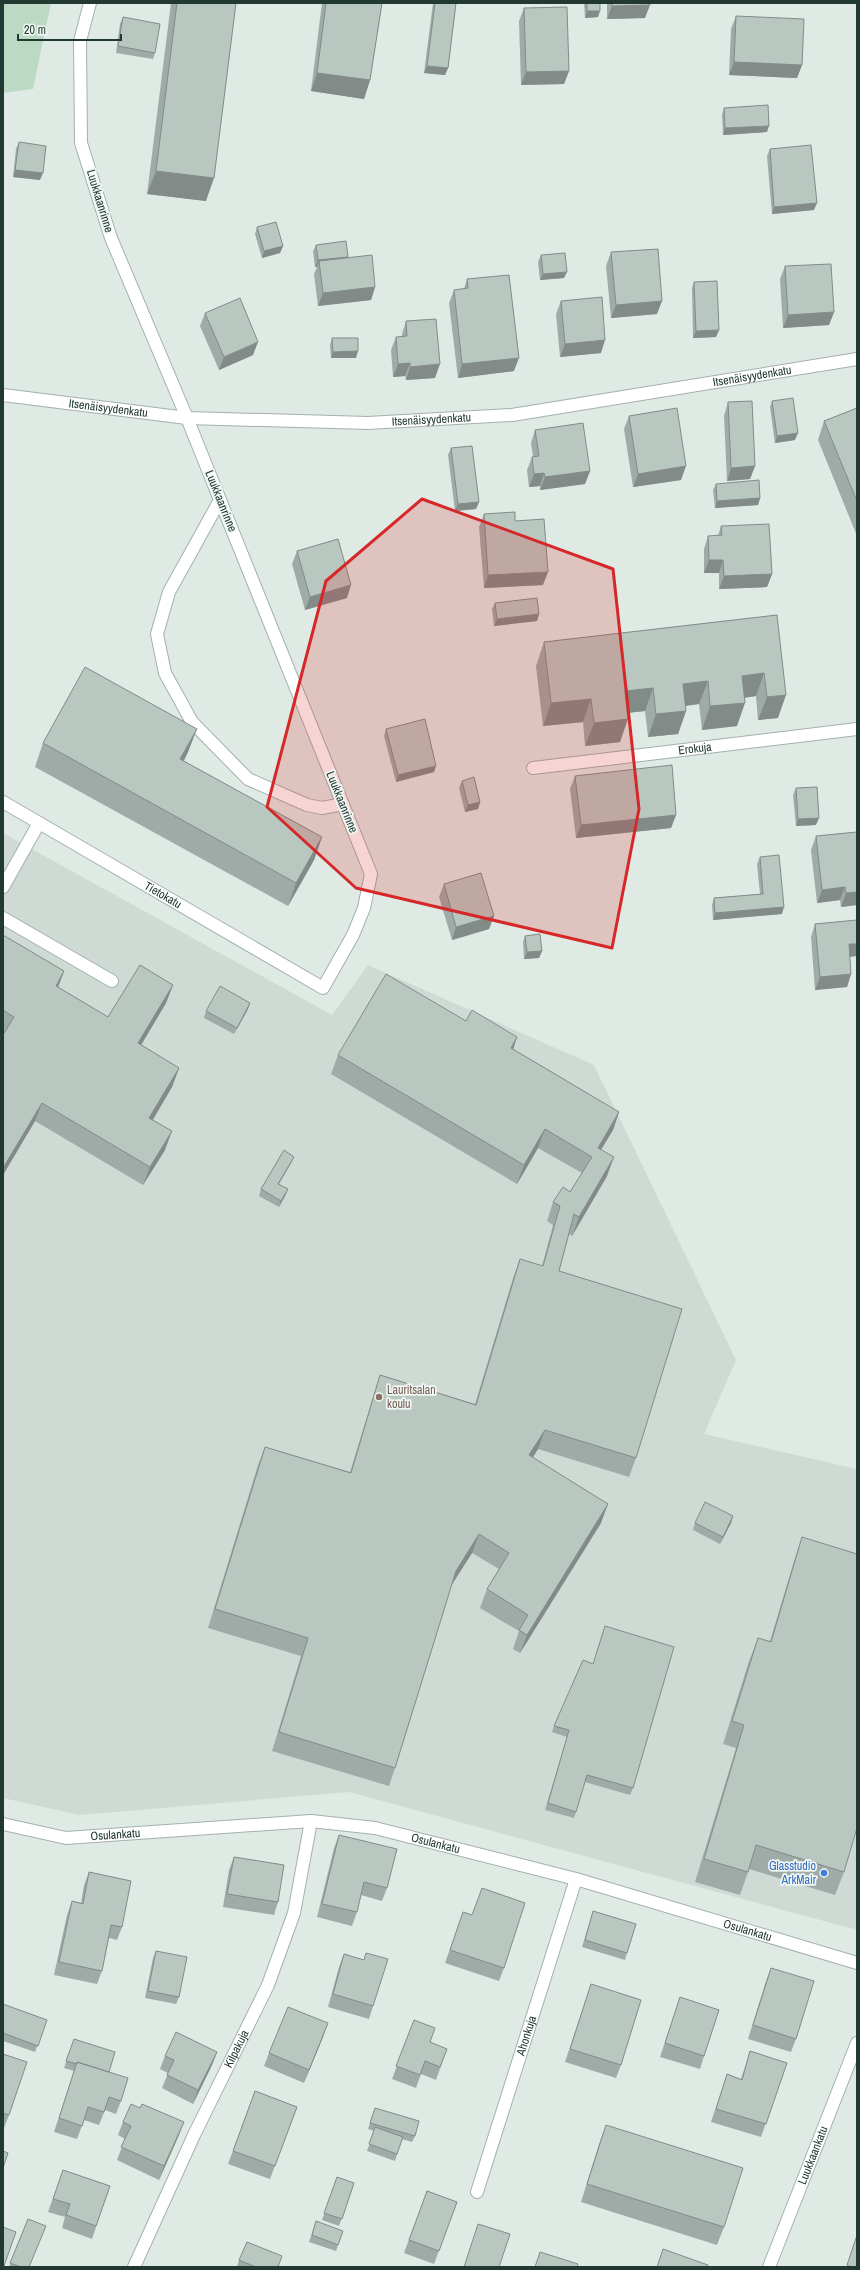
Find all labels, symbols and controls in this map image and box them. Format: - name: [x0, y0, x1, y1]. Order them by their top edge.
- scale bar: [18, 16, 121, 42]
- text: 20 m: [24, 22, 46, 38]
- street label: Luukkaanrinne: [83, 168, 117, 234]
- street label: Itsenäisyydenkatu: [712, 362, 793, 390]
- street label: Itsenäisyydenkatu: [68, 395, 149, 421]
- street label: Itsenäisyydenkatu: [391, 409, 472, 430]
- street label: Luukkaanrinne: [201, 468, 241, 534]
- street label: Erokuja: [677, 739, 713, 758]
- street label: Luukkaanrinne: [322, 769, 362, 835]
- street label: Tietokatu: [141, 878, 185, 912]
- place label: Lauritsalan koulu: [387, 1382, 436, 1412]
- marker: Lauritsalan koulu: [374, 1392, 384, 1402]
- street label: Osulankatu: [90, 1825, 141, 1844]
- street label: Osulankatu: [409, 1829, 462, 1857]
- place label: Glasstudio ArkMair: [769, 1858, 817, 1888]
- marker: Glasstudio ArkMair: [819, 1868, 829, 1878]
- street label: Osulankatu: [721, 1915, 774, 1945]
- street label: Ahonkuja: [512, 2013, 540, 2059]
- street label: Kilpakuja: [220, 2027, 253, 2071]
- street label: Luukkaankatu: [794, 2124, 832, 2187]

